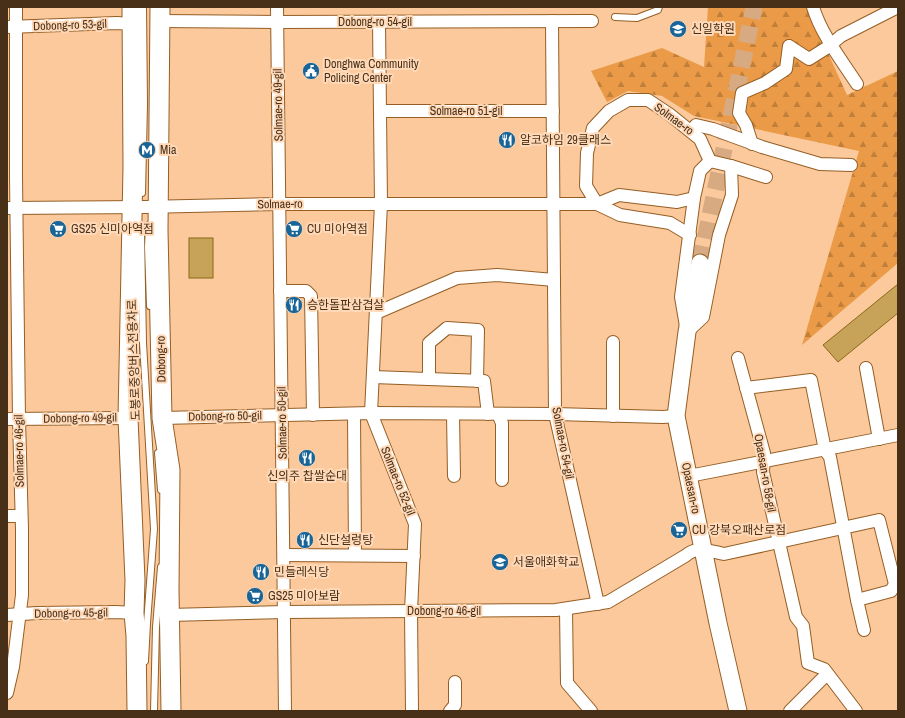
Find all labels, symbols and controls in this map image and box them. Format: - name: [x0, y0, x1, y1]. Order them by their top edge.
- street label: Dobong-ro 54-gil: [338, 14, 412, 30]
- street label: Dobong-ro 53-gil: [33, 16, 107, 34]
- school or university icon: 신일학원: [668, 19, 688, 39]
- place label: 신일학원: [691, 21, 735, 37]
- place label: Donghwa Community Policing Center: [324, 56, 419, 86]
- public building icon: Donghwa Community Policing Center: [301, 61, 321, 81]
- street label: Solmae-ro 49-gil: [269, 68, 287, 142]
- street label: Solmae-ro: [651, 99, 697, 139]
- street label: Solmae-ro 51-gil: [430, 103, 502, 119]
- restaurant icon: 알코하임 29클래스: [497, 130, 517, 150]
- place label: 알코하임 29클래스: [520, 132, 611, 148]
- metro station icon: Mia: [137, 140, 157, 160]
- place label: Mia: [160, 142, 177, 158]
- street label: Solmae-ro: [257, 196, 303, 212]
- supermarket icon: GS25 신미아역점: [48, 219, 68, 239]
- supermarket icon: CU 미아역점: [284, 219, 304, 239]
- place label: GS25 신미아역점: [71, 221, 154, 237]
- place label: CU 미아역점: [307, 221, 368, 237]
- restaurant icon: 승한돌판삼겹살: [284, 295, 304, 315]
- place label: 승한돌판삼겹살: [307, 297, 384, 313]
- street label: 도봉로중앙버스전용차로: [124, 299, 144, 421]
- street label: Dobong-ro: [153, 336, 169, 382]
- street label: Solmae-ro 50-gil: [273, 386, 291, 460]
- street label: Solmae-ro 54-gil: [548, 406, 578, 480]
- street label: Dobong-ro 50-gil: [188, 407, 262, 425]
- street label: Dobong-ro 49-gil: [43, 409, 117, 427]
- street label: Solmae-ro 46-gil: [10, 414, 28, 488]
- street label: Opaesan-ro 58-gil: [750, 433, 780, 513]
- street label: Solmae-ro 52-gil: [377, 444, 419, 518]
- restaurant icon: 신의주 찹쌀순대: [297, 448, 317, 468]
- street label: Opaesan-ro: [678, 461, 704, 515]
- place label: 신의주 찹쌀순대: [267, 468, 347, 484]
- supermarket icon: CU 강북오패산로점: [669, 520, 689, 540]
- place label: CU 강북오패산로점: [692, 522, 786, 538]
- restaurant icon: 신단설렁탕: [295, 530, 315, 550]
- place label: 신단설렁탕: [318, 532, 373, 548]
- school or university icon: 서울애화학교: [490, 552, 510, 572]
- place label: 서울애화학교: [513, 554, 579, 570]
- restaurant icon: 민들레식당: [251, 562, 271, 582]
- place label: 민들레식당: [274, 564, 329, 580]
- supermarket icon: GS25 미아보람: [245, 586, 265, 606]
- place label: GS25 미아보람: [268, 588, 340, 604]
- street label: Dobong-ro 46-gil: [407, 603, 481, 619]
- street label: Dobong-ro 45-gil: [34, 604, 108, 622]

